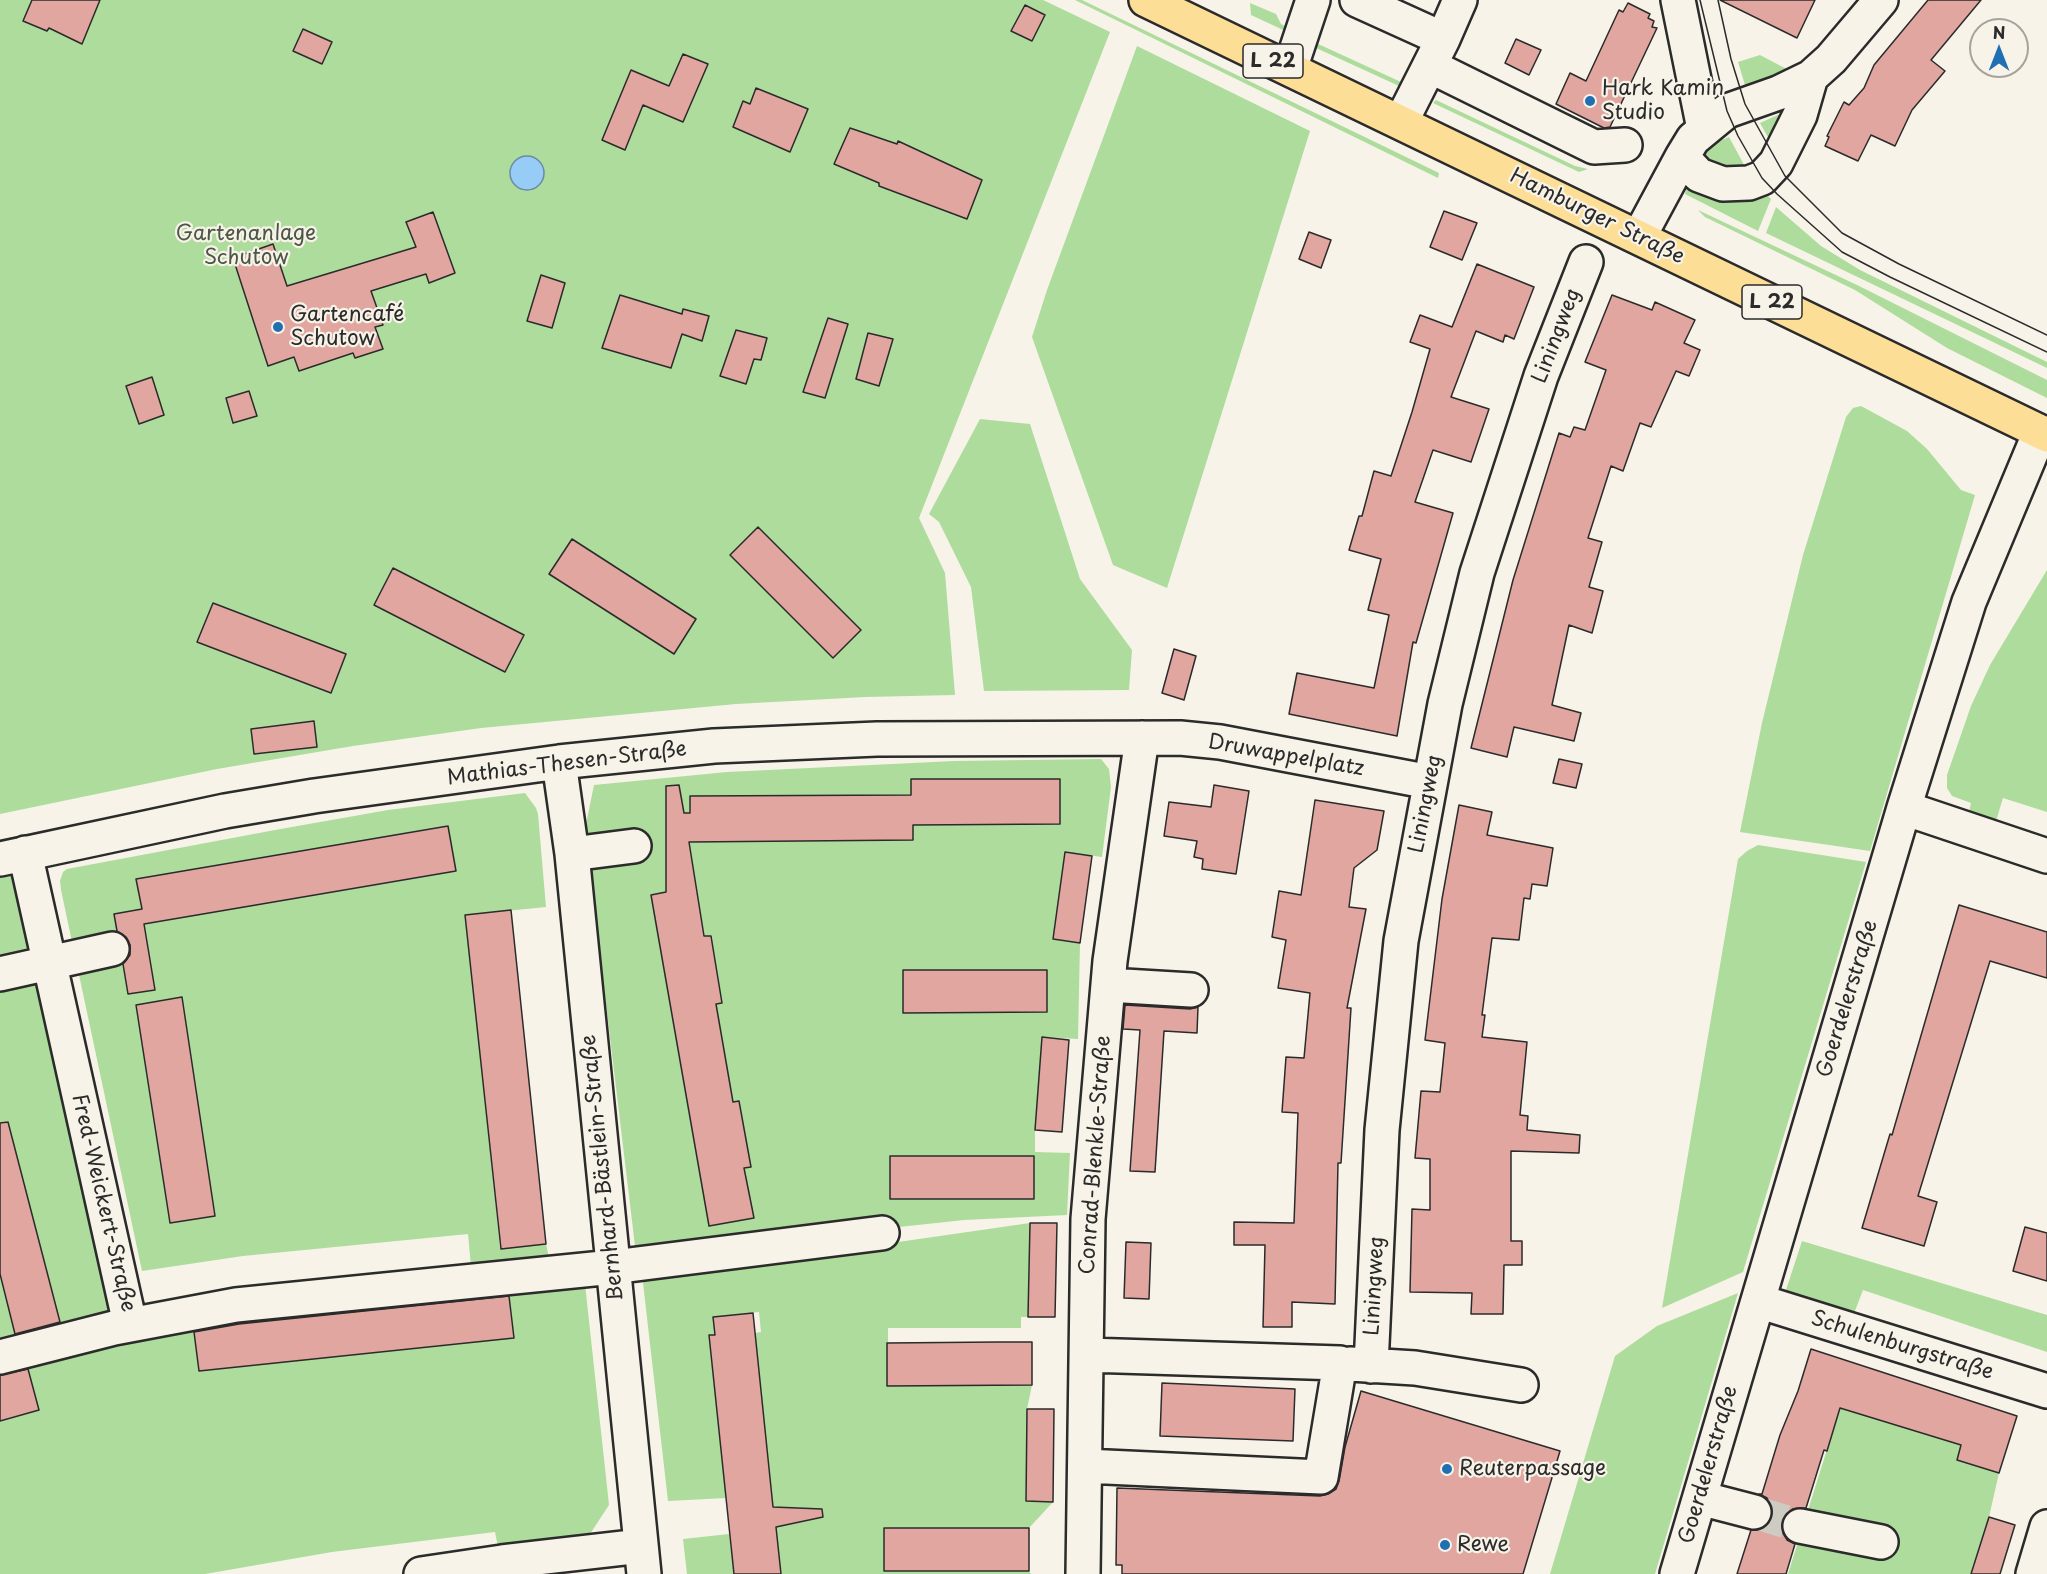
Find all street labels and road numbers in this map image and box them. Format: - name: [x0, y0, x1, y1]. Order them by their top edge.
- road number: L 22: [1243, 44, 1303, 78]
- street label: Hamburger Straße: [1506, 164, 1688, 270]
- street label: Liningweg: [1527, 285, 1587, 387]
- road number: L 22: [1742, 285, 1802, 319]
- street label: Druwappelplatz: [1206, 730, 1366, 782]
- street label: Mathias-Thesen-Straße: [446, 737, 688, 791]
- street label: Liningweg: [1404, 753, 1448, 855]
- street label: Goerdelerstraße: [1812, 917, 1884, 1081]
- street label: Bernhard-Bästlein-Straße: [576, 1034, 630, 1302]
- street label: Conrad-Blenkle-Straße: [1075, 1035, 1117, 1275]
- street label: Fred-Weickert-Straße: [66, 1092, 140, 1314]
- street label: Liningweg: [1360, 1236, 1390, 1336]
- street label: Schulenburgstraße: [1808, 1306, 1996, 1386]
- street label: Goerdelerstraße: [1674, 1383, 1744, 1547]

